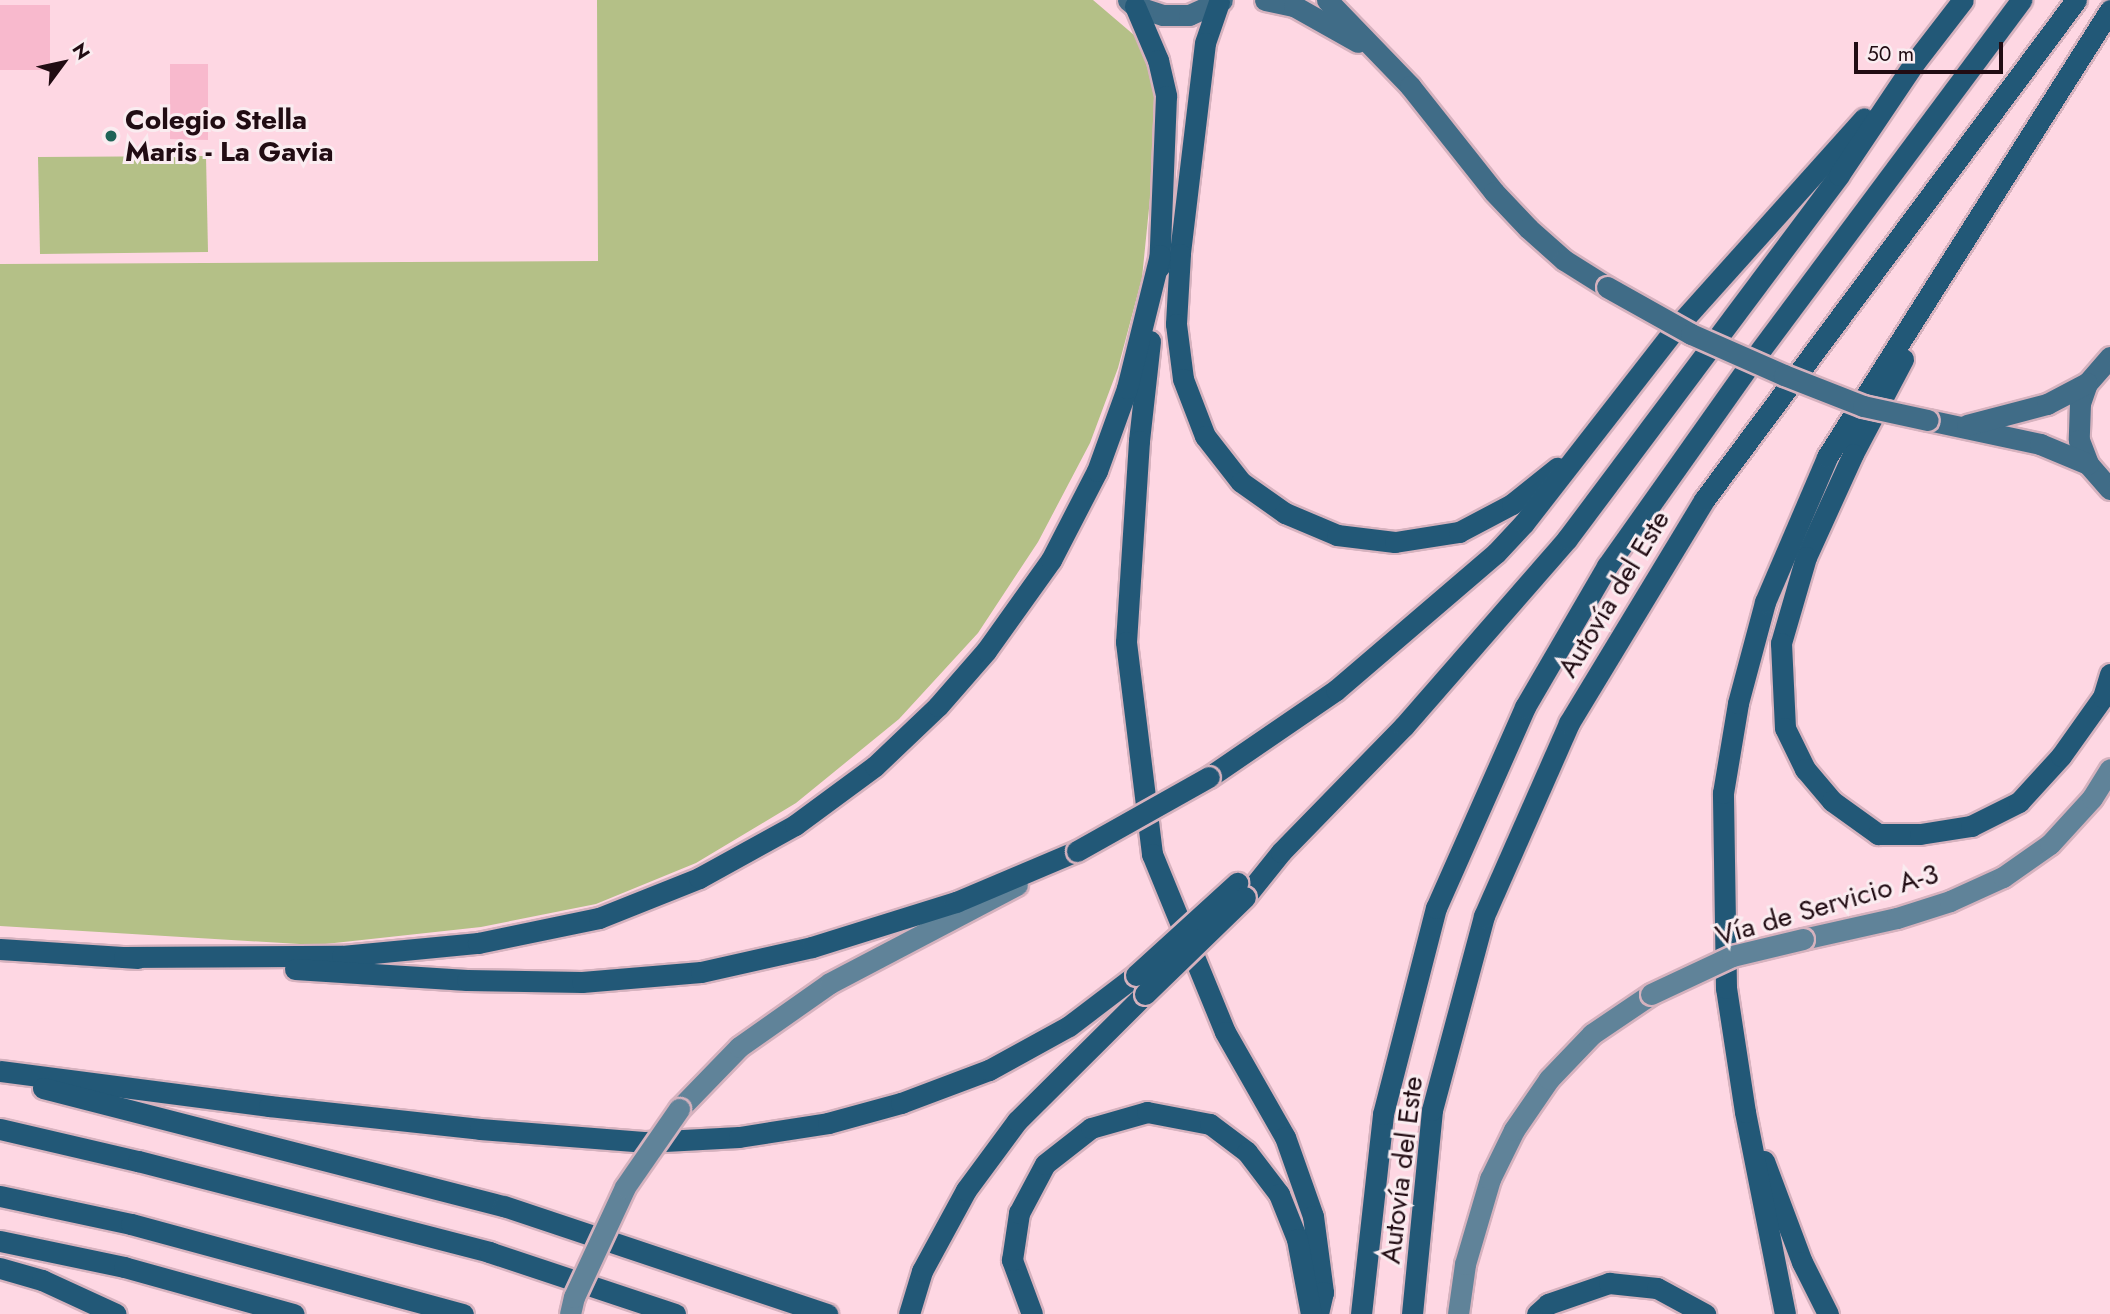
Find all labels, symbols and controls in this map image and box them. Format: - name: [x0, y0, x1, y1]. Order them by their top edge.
- north arrow: [28, 28, 98, 98]
- scale bar: [1858, 28, 2007, 72]
- text: N: [66, 38, 96, 65]
- text: 50 m: [1867, 39, 1914, 69]
- place label: Colegio Stella Maris - La Gavia: [125, 103, 334, 169]
- marker: Colegio Stella Maris - La Gavia: [103, 128, 119, 144]
- street label: Autovía del Este: [1551, 504, 1677, 684]
- street label: Vía de Servicio A-3: [1712, 857, 1942, 953]
- street label: Autovía del Este: [1374, 1074, 1430, 1266]

